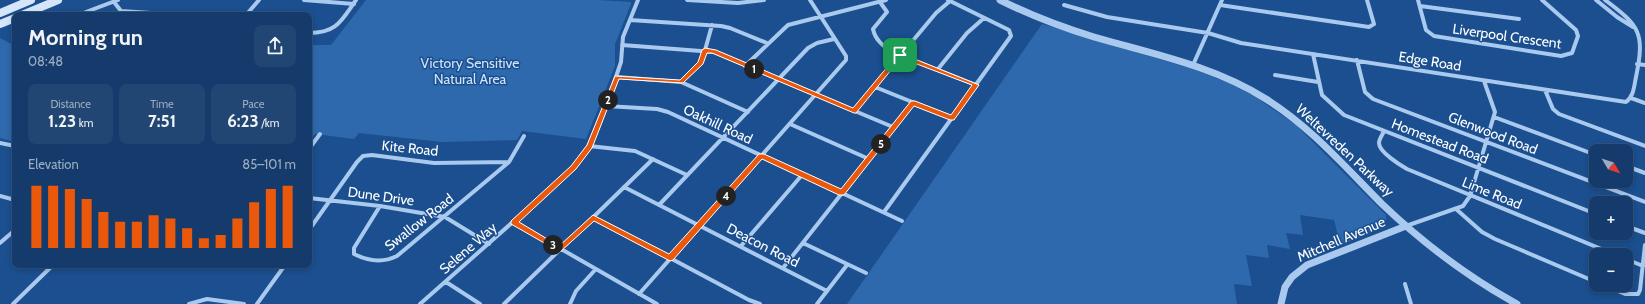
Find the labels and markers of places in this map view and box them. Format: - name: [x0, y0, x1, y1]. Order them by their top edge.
- pin: [883, 38, 917, 72]
- pin: 1: [744, 59, 764, 79]
- pin: 2: [598, 90, 618, 110]
- pin: 5: [871, 134, 891, 154]
- pin: 4: [716, 186, 736, 206]
- pin: 3: [543, 235, 563, 255]

